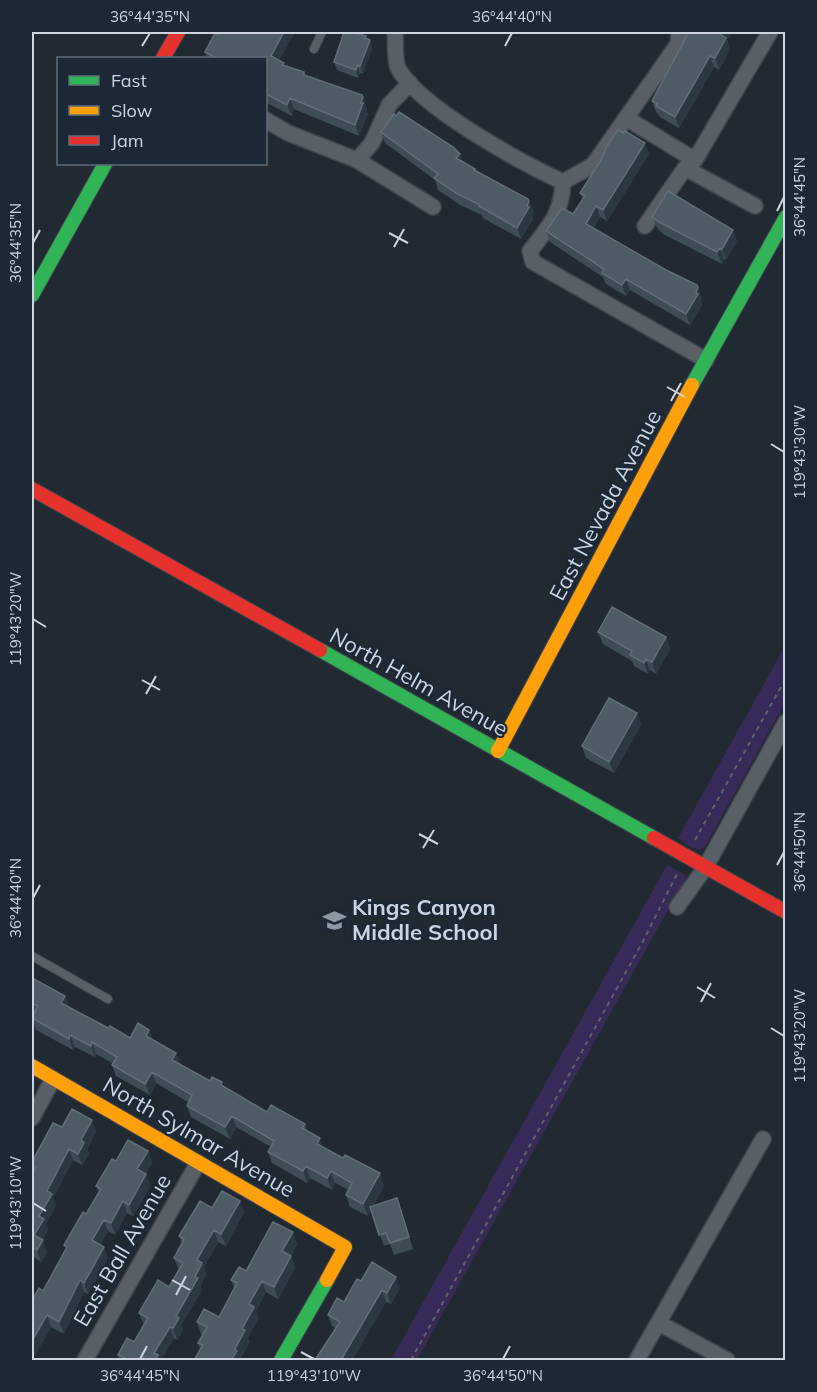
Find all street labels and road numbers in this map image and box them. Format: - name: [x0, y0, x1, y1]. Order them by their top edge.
- street label: East Nevada Avenue: [543, 405, 667, 605]
- street label: North Helm Avenue: [325, 621, 513, 743]
- street label: North Sylmar Avenue: [98, 1071, 300, 1203]
- street label: East Ball Avenue: [67, 1169, 177, 1331]

